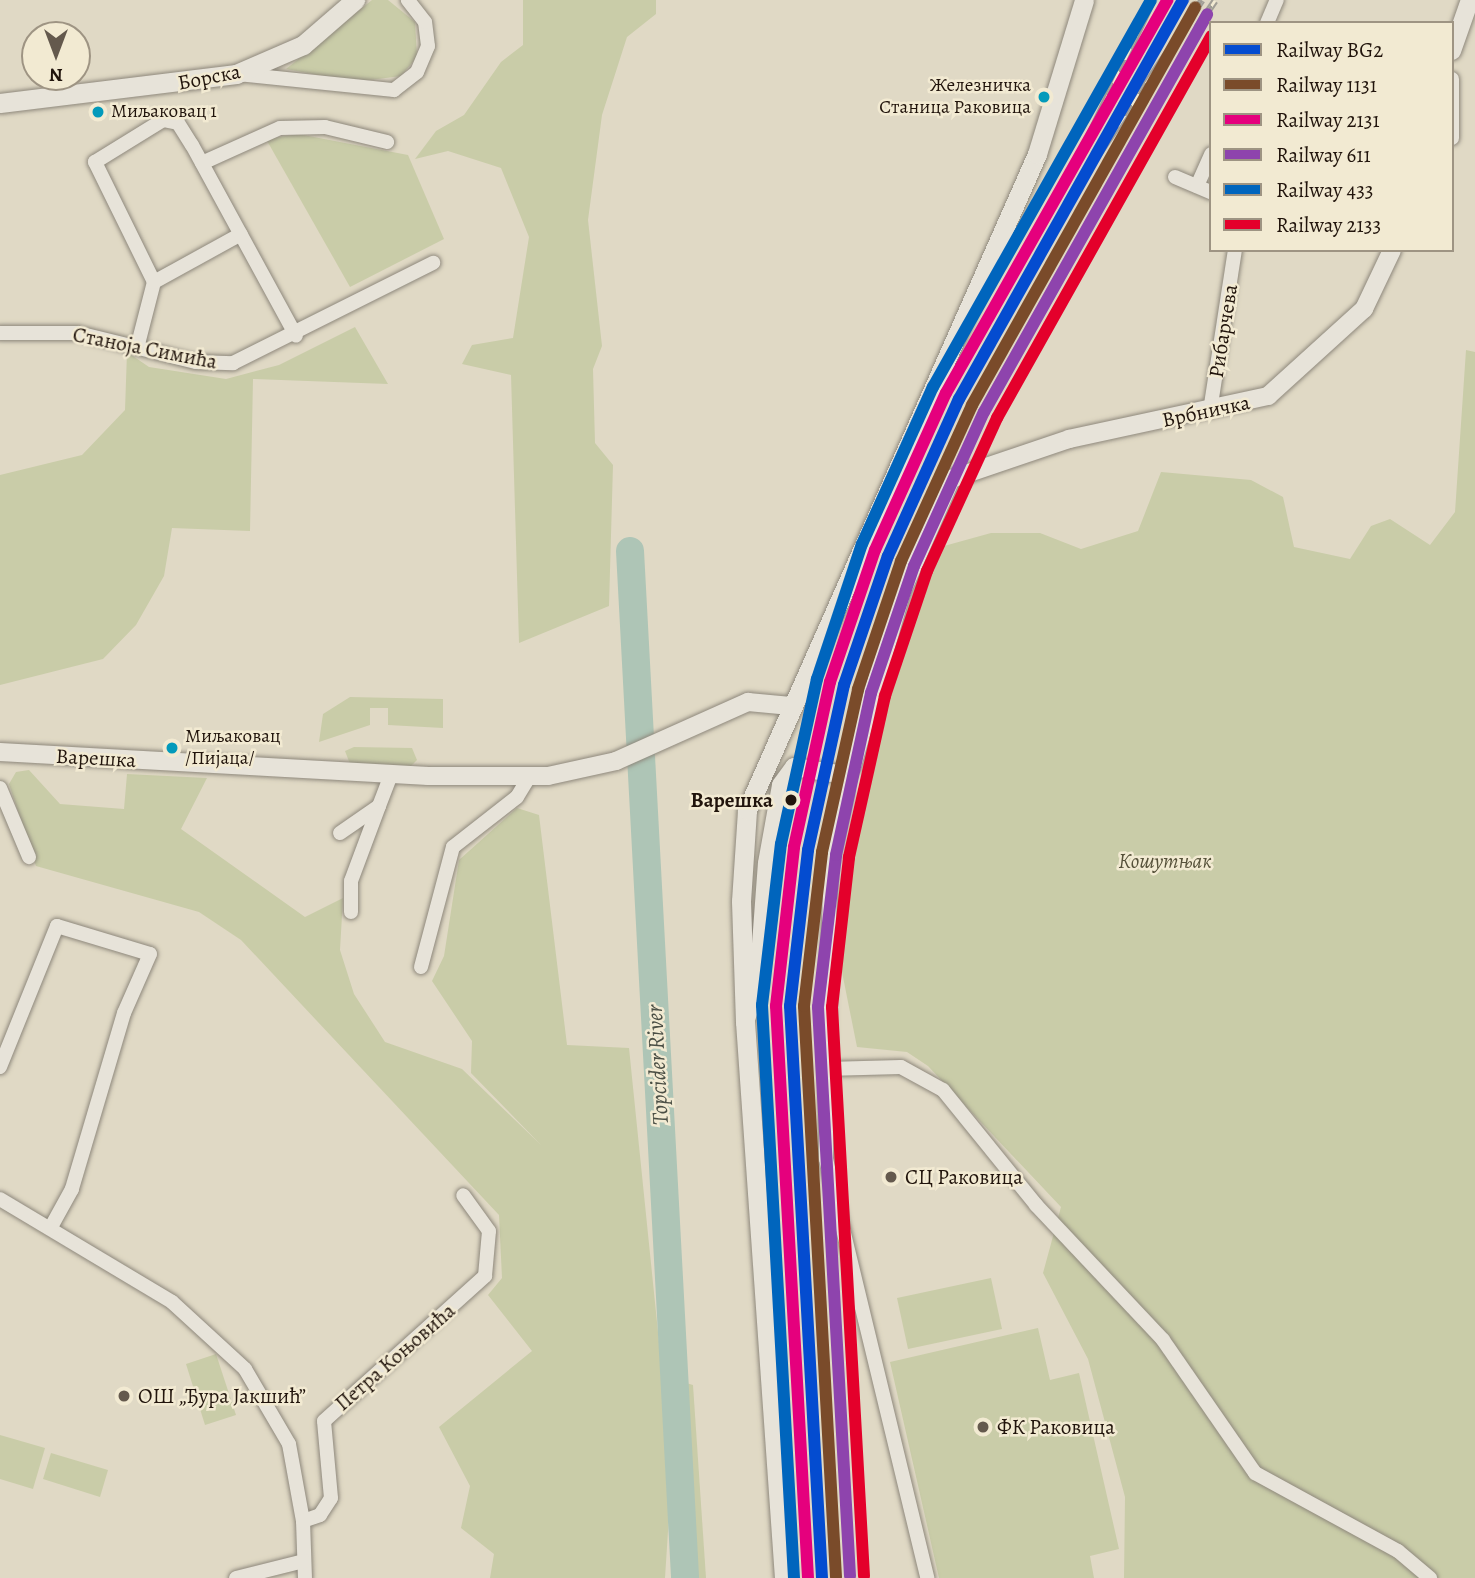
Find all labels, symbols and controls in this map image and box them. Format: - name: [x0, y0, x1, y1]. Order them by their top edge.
- north arrow: [21, 21, 91, 91]
- legend: [1209, 21, 1454, 252]
- text: Railway BG2: [1276, 36, 1383, 64]
- street label: Борска: [175, 59, 243, 95]
- text: N: [49, 62, 63, 88]
- text: Railway 1131: [1276, 71, 1377, 99]
- place label: Железничка Станица Раковица: [879, 75, 1031, 119]
- marker: Железничка Станица Раковица: [1037, 90, 1051, 104]
- place label: Миљаковац 1: [111, 101, 217, 123]
- marker: Миљаковац 1: [91, 105, 105, 119]
- text: Railway 2131: [1276, 106, 1380, 134]
- text: Railway 611: [1276, 141, 1371, 169]
- text: Railway 433: [1276, 176, 1374, 204]
- text: Railway 2133: [1276, 211, 1381, 239]
- street label: Рибарчева: [1203, 282, 1243, 380]
- street label: Станоја Симића: [71, 322, 219, 374]
- street label: Врбничка: [1160, 389, 1252, 433]
- place label: Миљаковац /Пијаца/: [185, 726, 280, 770]
- marker: Миљаковац /Пијаца/: [165, 741, 179, 755]
- street label: Варешка: [55, 743, 137, 773]
- place label: Варешка: [690, 787, 773, 813]
- marker: Варешка: [779, 788, 803, 812]
- park label: Кошутњак: [1118, 848, 1212, 874]
- water label: Topcider River: [641, 1004, 675, 1126]
- place label: СЦ Раковица: [905, 1164, 1023, 1190]
- marker: СЦ Раковица: [883, 1169, 899, 1185]
- street label: Петра Коњовића: [330, 1298, 460, 1416]
- place label: ОШ „Ђура Јакшић”: [138, 1383, 306, 1409]
- marker: ОШ „Ђура Јакшић”: [116, 1388, 132, 1404]
- place label: ФК Раковица: [997, 1414, 1115, 1440]
- marker: ФК Раковица: [975, 1419, 991, 1435]

